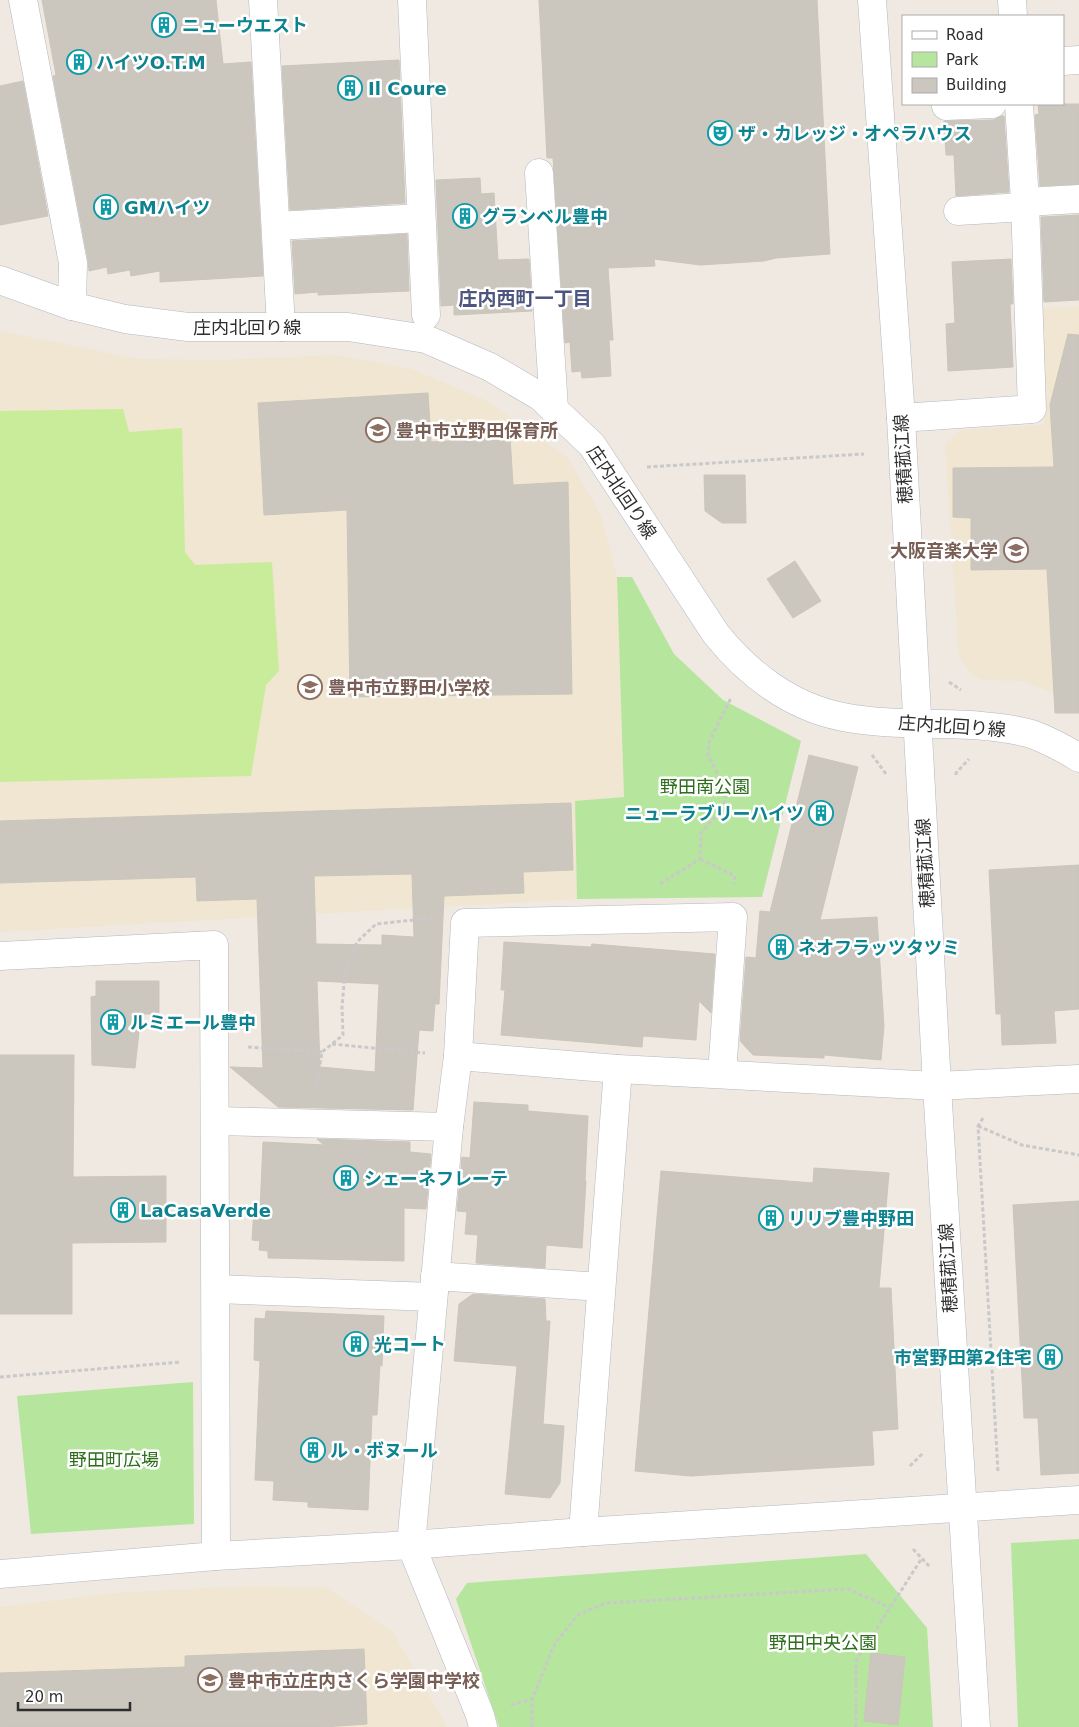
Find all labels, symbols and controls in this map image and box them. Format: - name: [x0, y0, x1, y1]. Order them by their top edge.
- building icon: ニューウエスト: [151, 12, 177, 38]
- place label: ニューウエスト: [182, 15, 308, 36]
- legend: [902, 15, 1064, 105]
- text: Road: [946, 26, 984, 44]
- building icon: ハイツO.T.M: [66, 49, 92, 75]
- text: Park: [946, 51, 979, 69]
- place label: ハイツO.T.M: [96, 52, 206, 73]
- building icon: Il Coure: [337, 75, 363, 101]
- text: Building: [946, 76, 1007, 94]
- place label: Il Coure: [368, 78, 447, 99]
- theatre icon: ザ・カレッジ・オペラハウス: [707, 120, 733, 146]
- place label: ザ・カレッジ・オペラハウス: [738, 123, 972, 144]
- building icon: GMハイツ: [93, 194, 119, 220]
- place label: GMハイツ: [124, 197, 210, 218]
- building icon: グランベル豊中: [452, 203, 478, 229]
- place label: グランベル豊中: [482, 206, 608, 227]
- district label: 庄内西町一丁目: [458, 287, 592, 309]
- street label: 庄内北回り線: [193, 317, 301, 338]
- street label: 穂積菰江線: [890, 414, 916, 504]
- school or university icon: 豊中市立野田保育所: [365, 417, 391, 443]
- place label: 豊中市立野田保育所: [396, 420, 558, 441]
- street label: 庄内北回り線: [583, 441, 661, 543]
- school or university icon: 大阪音楽大学: [1003, 537, 1029, 563]
- place label: 大阪音楽大学: [890, 540, 998, 561]
- school or university icon: 豊中市立野田小学校: [297, 674, 323, 700]
- place label: 豊中市立野田小学校: [328, 677, 490, 698]
- street label: 庄内北回り線: [897, 712, 1007, 740]
- park label: 野田南公園: [660, 776, 750, 797]
- building icon: ニューラブリーハイツ: [808, 800, 834, 826]
- place label: ニューラブリーハイツ: [625, 803, 804, 824]
- street label: 穂積菰江線: [912, 818, 938, 908]
- building icon: ネオフラッツタツミ: [768, 934, 794, 960]
- place label: ネオフラッツタツミ: [798, 937, 960, 958]
- building icon: ルミエール豊中: [100, 1009, 126, 1035]
- place label: ルミエール豊中: [130, 1012, 256, 1033]
- building icon: シェーネフレーテ: [333, 1165, 359, 1191]
- place label: シェーネフレーテ: [364, 1168, 508, 1189]
- building icon: LaCasaVerde: [110, 1197, 136, 1223]
- place label: LaCasaVerde: [140, 1200, 271, 1221]
- building icon: リリブ豊中野田: [758, 1205, 784, 1231]
- place label: リリブ豊中野田: [788, 1208, 914, 1229]
- street label: 穂積菰江線: [935, 1223, 961, 1313]
- building icon: 光コート: [343, 1331, 369, 1357]
- place label: 光コート: [374, 1334, 446, 1355]
- building icon: 市営野田第2住宅: [1037, 1344, 1063, 1370]
- place label: 市営野田第2住宅: [893, 1347, 1032, 1368]
- building icon: ル・ボヌール: [300, 1437, 326, 1463]
- place label: ル・ボヌール: [330, 1440, 438, 1461]
- park label: 野田町広場: [69, 1449, 159, 1470]
- park label: 野田中央公園: [769, 1632, 877, 1653]
- school or university icon: 豊中市立庄内さくら学園中学校: [197, 1667, 223, 1693]
- place label: 豊中市立庄内さくら学園中学校: [228, 1670, 480, 1691]
- scale bar: [18, 1680, 130, 1712]
- text: 20 m: [25, 1688, 63, 1706]

